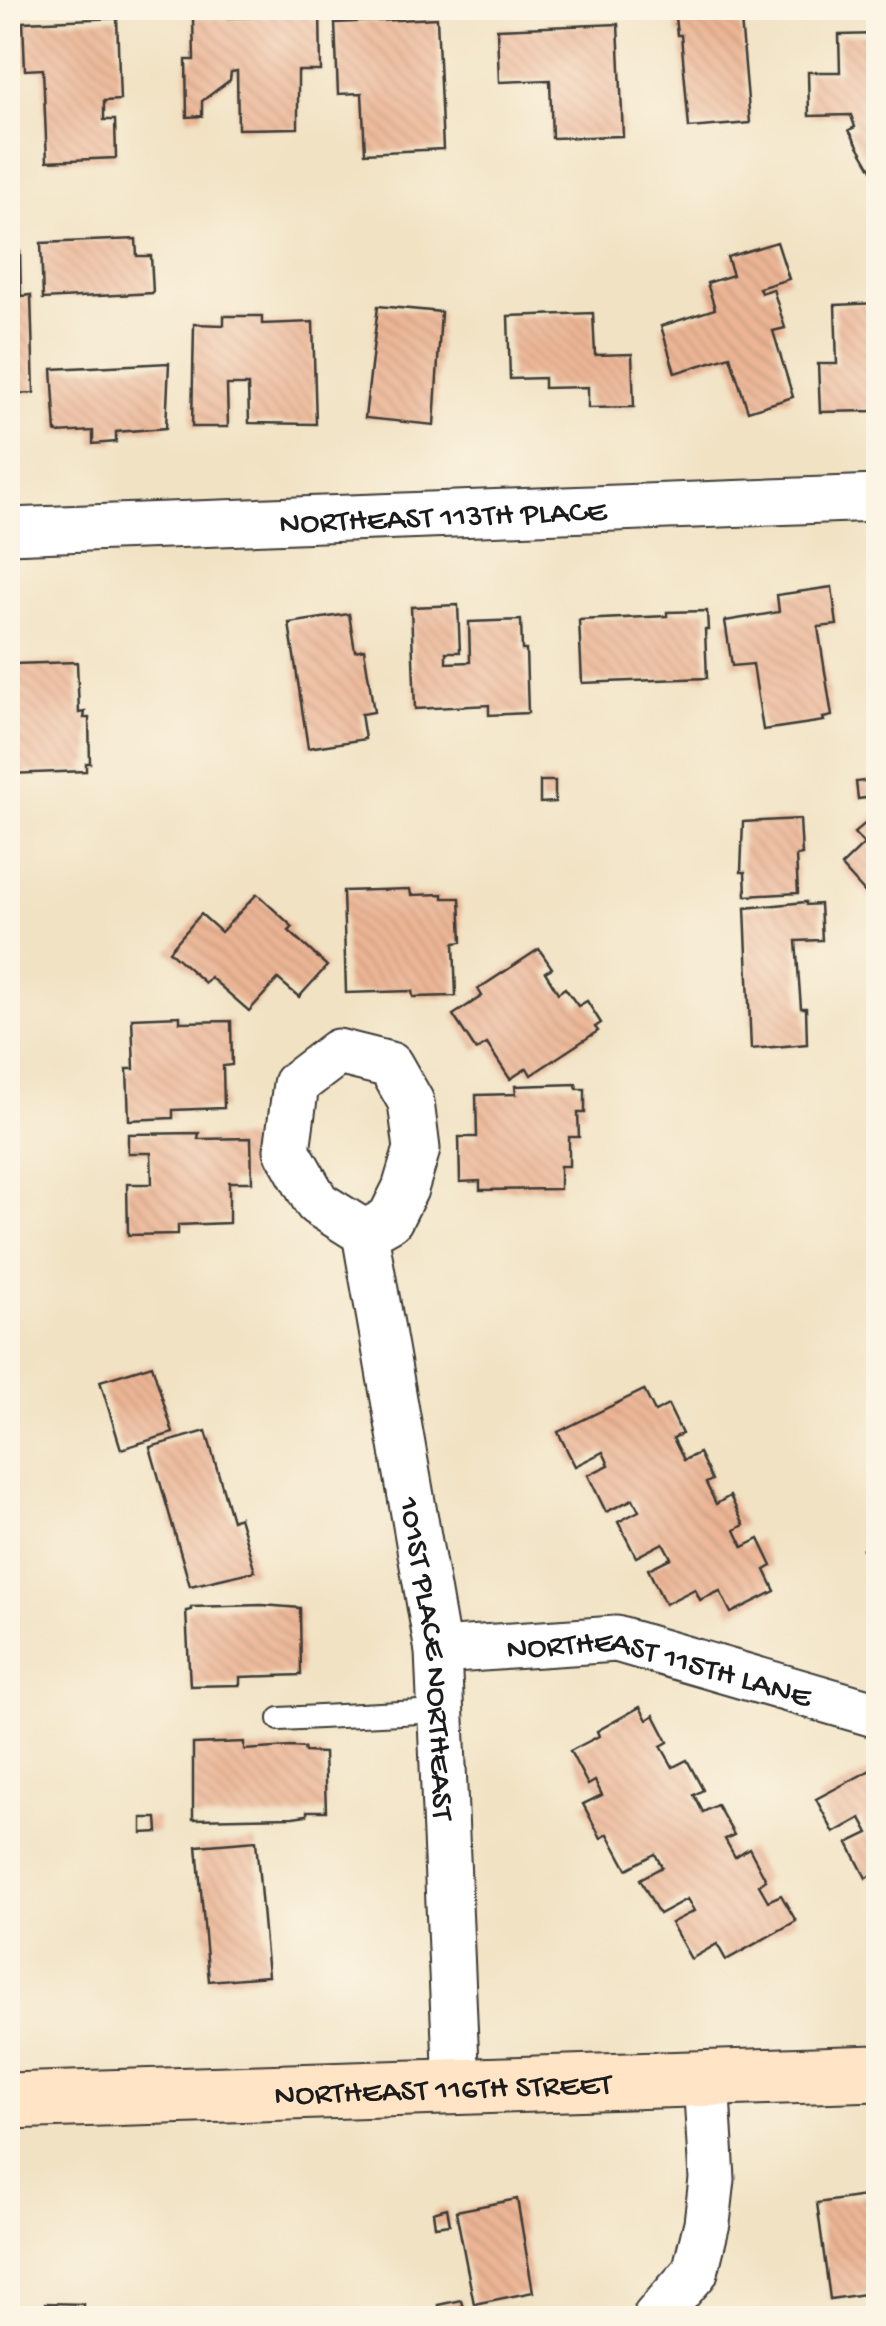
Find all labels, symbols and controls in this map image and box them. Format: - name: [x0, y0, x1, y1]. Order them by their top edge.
- street label: NORTHEAST 113TH PLACE: [279, 494, 608, 545]
- street label: 101ST PLACE NORTHEAST: [387, 1494, 459, 1823]
- street label: NORTHEAST 115TH LANE: [505, 1625, 816, 1719]
- street label: NORTHEAST 116TH STREET: [274, 2068, 614, 2116]

